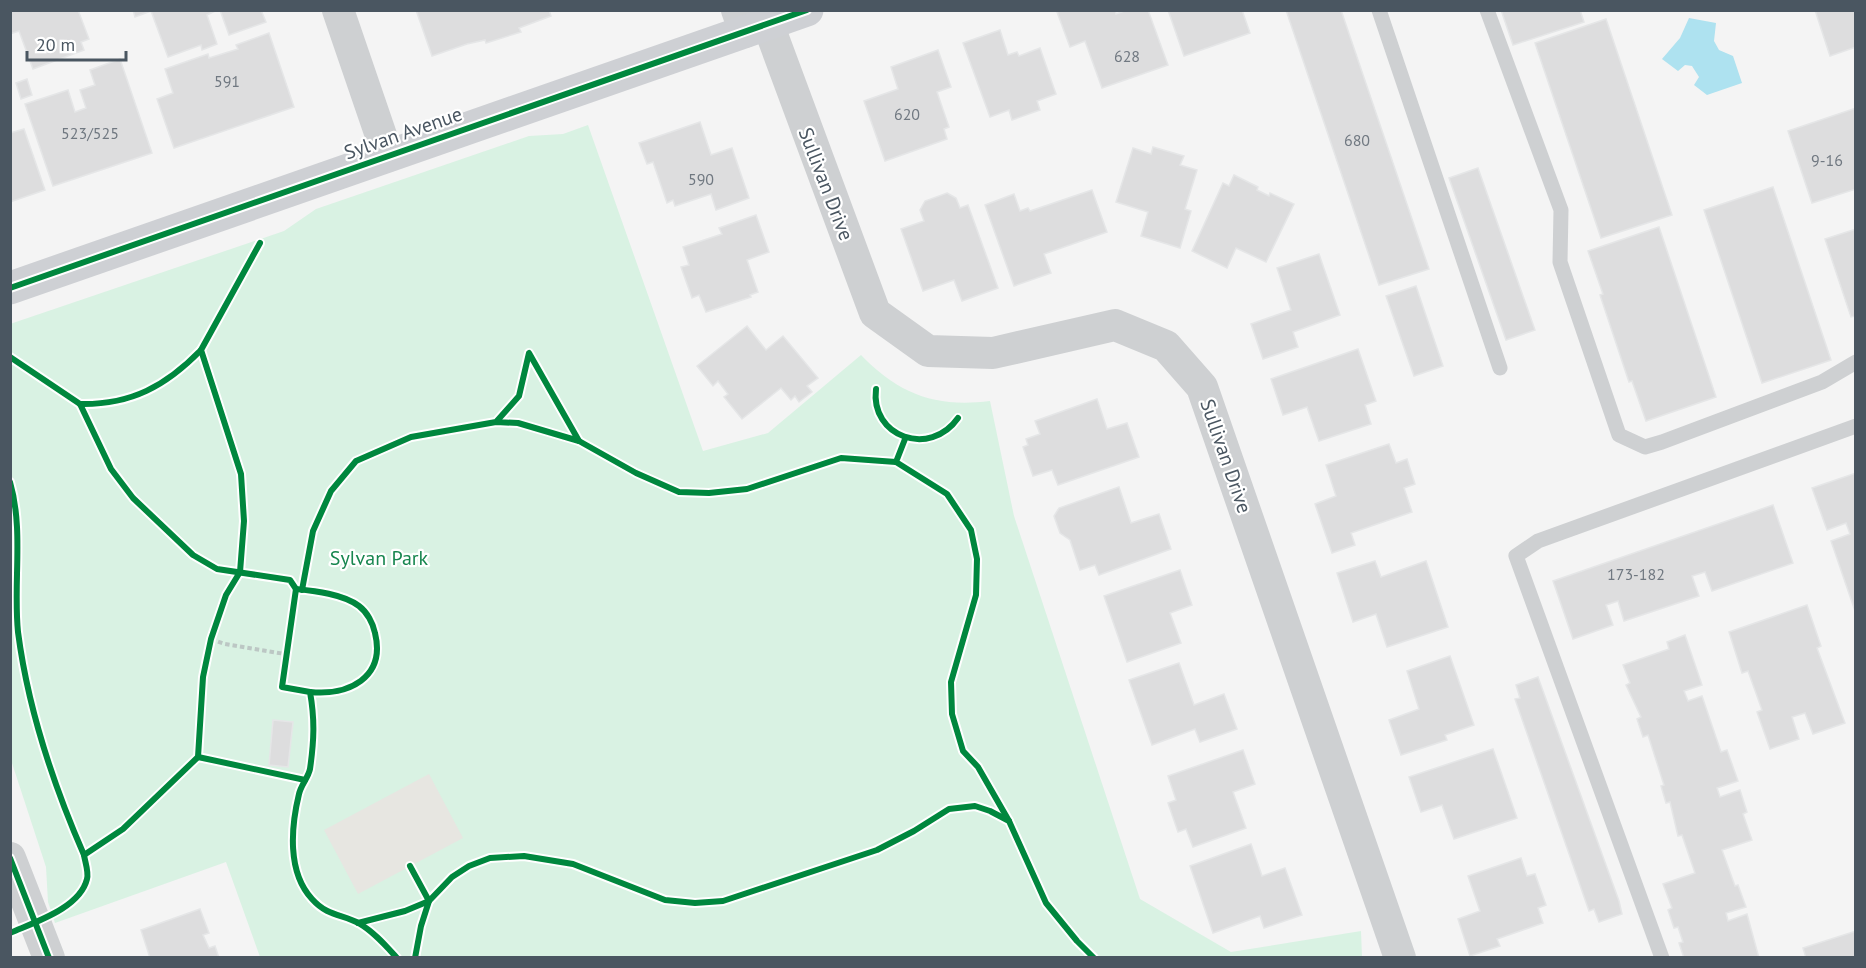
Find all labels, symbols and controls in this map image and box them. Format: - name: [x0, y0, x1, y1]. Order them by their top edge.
- scale bar: [27, 24, 126, 62]
- text: 20 m: [36, 33, 75, 56]
- house number: 628: [1114, 46, 1140, 66]
- house number: 591: [214, 71, 240, 91]
- street label: Sylvan Avenue: [340, 101, 466, 165]
- house number: 620: [894, 104, 920, 124]
- house number: 523/525: [61, 123, 119, 143]
- street label: Sullivan Drive: [793, 124, 859, 244]
- house number: 680: [1344, 130, 1370, 150]
- house number: 9-16: [1811, 150, 1843, 170]
- house number: 590: [688, 169, 714, 189]
- street label: Sullivan Drive: [1194, 395, 1258, 517]
- park label: Sylvan Park: [330, 545, 429, 571]
- house number: 173-182: [1607, 564, 1665, 584]

